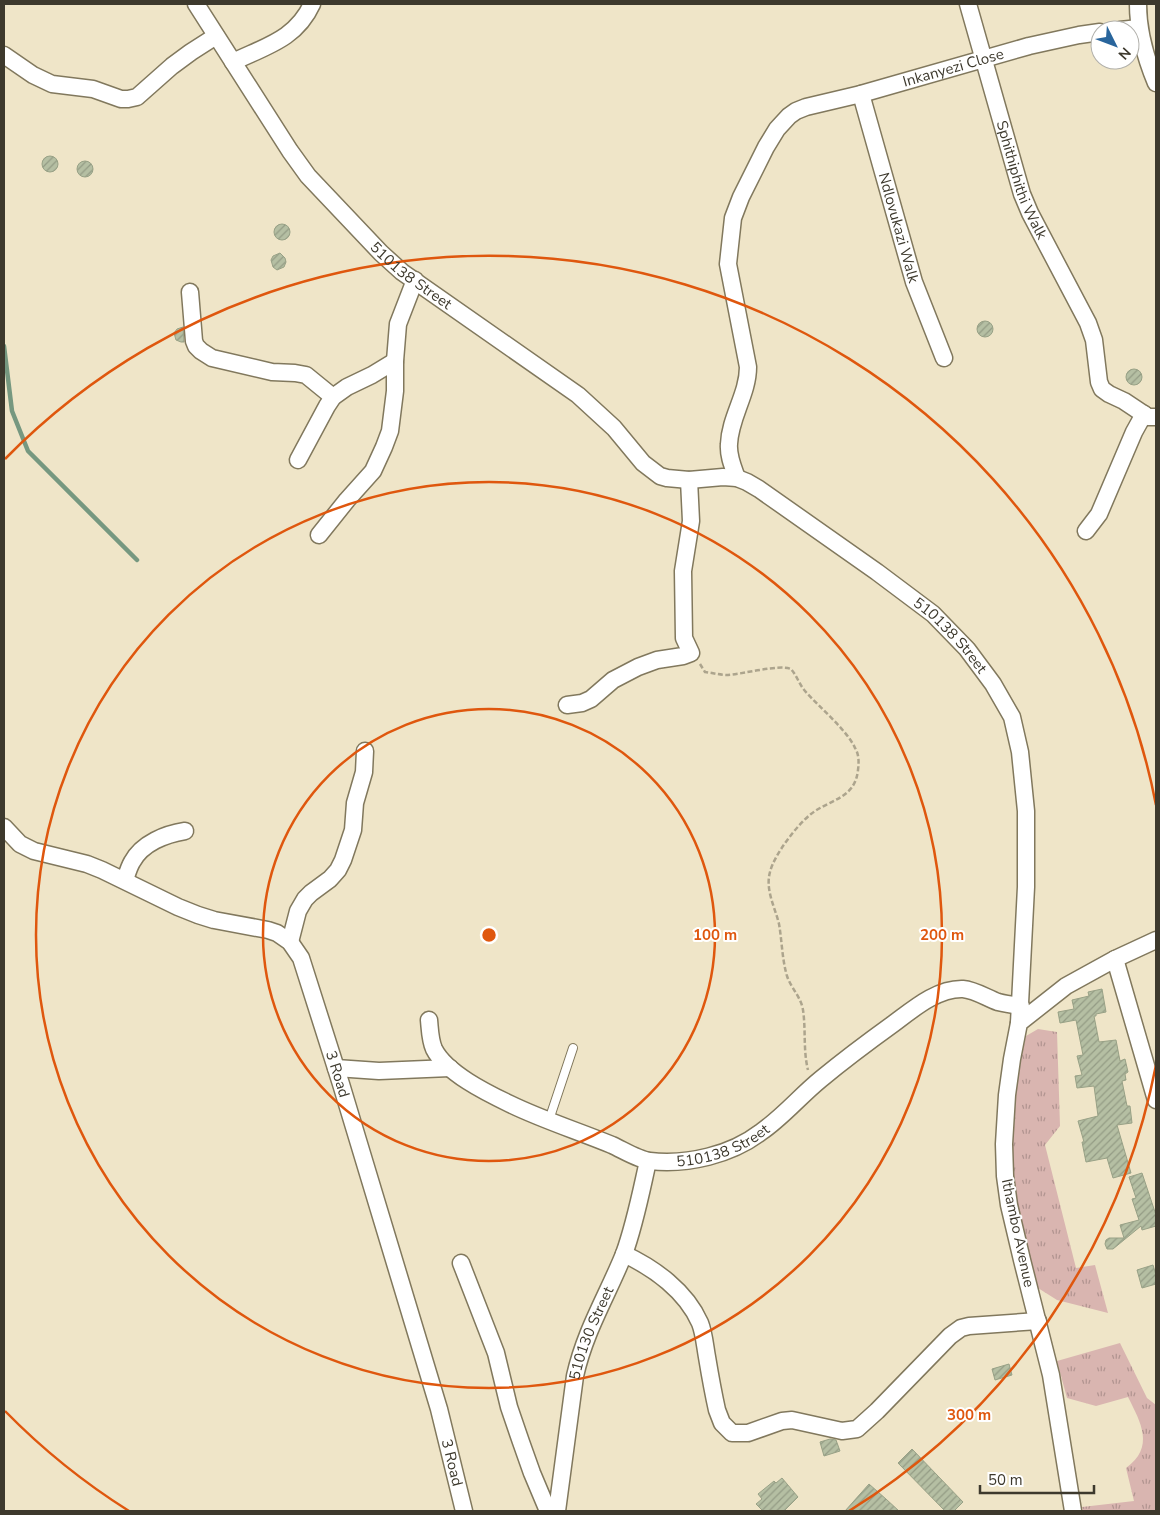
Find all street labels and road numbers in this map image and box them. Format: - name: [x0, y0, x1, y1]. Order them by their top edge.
- street label: Inkanyezi Close: [900, 44, 1006, 92]
- street label: Sphithiphithi Walk: [992, 118, 1052, 243]
- street label: Ndlovukazi Walk: [874, 170, 924, 286]
- street label: 510138 Street: [366, 238, 456, 314]
- street label: 510138 Street: [909, 593, 992, 678]
- street label: 3 Road: [321, 1048, 354, 1100]
- street label: 510138 Street: [676, 1119, 774, 1172]
- street label: Ithambo Avenue: [997, 1177, 1039, 1289]
- street label: 510130 Street: [564, 1282, 619, 1382]
- street label: 3 Road: [437, 1437, 468, 1488]

